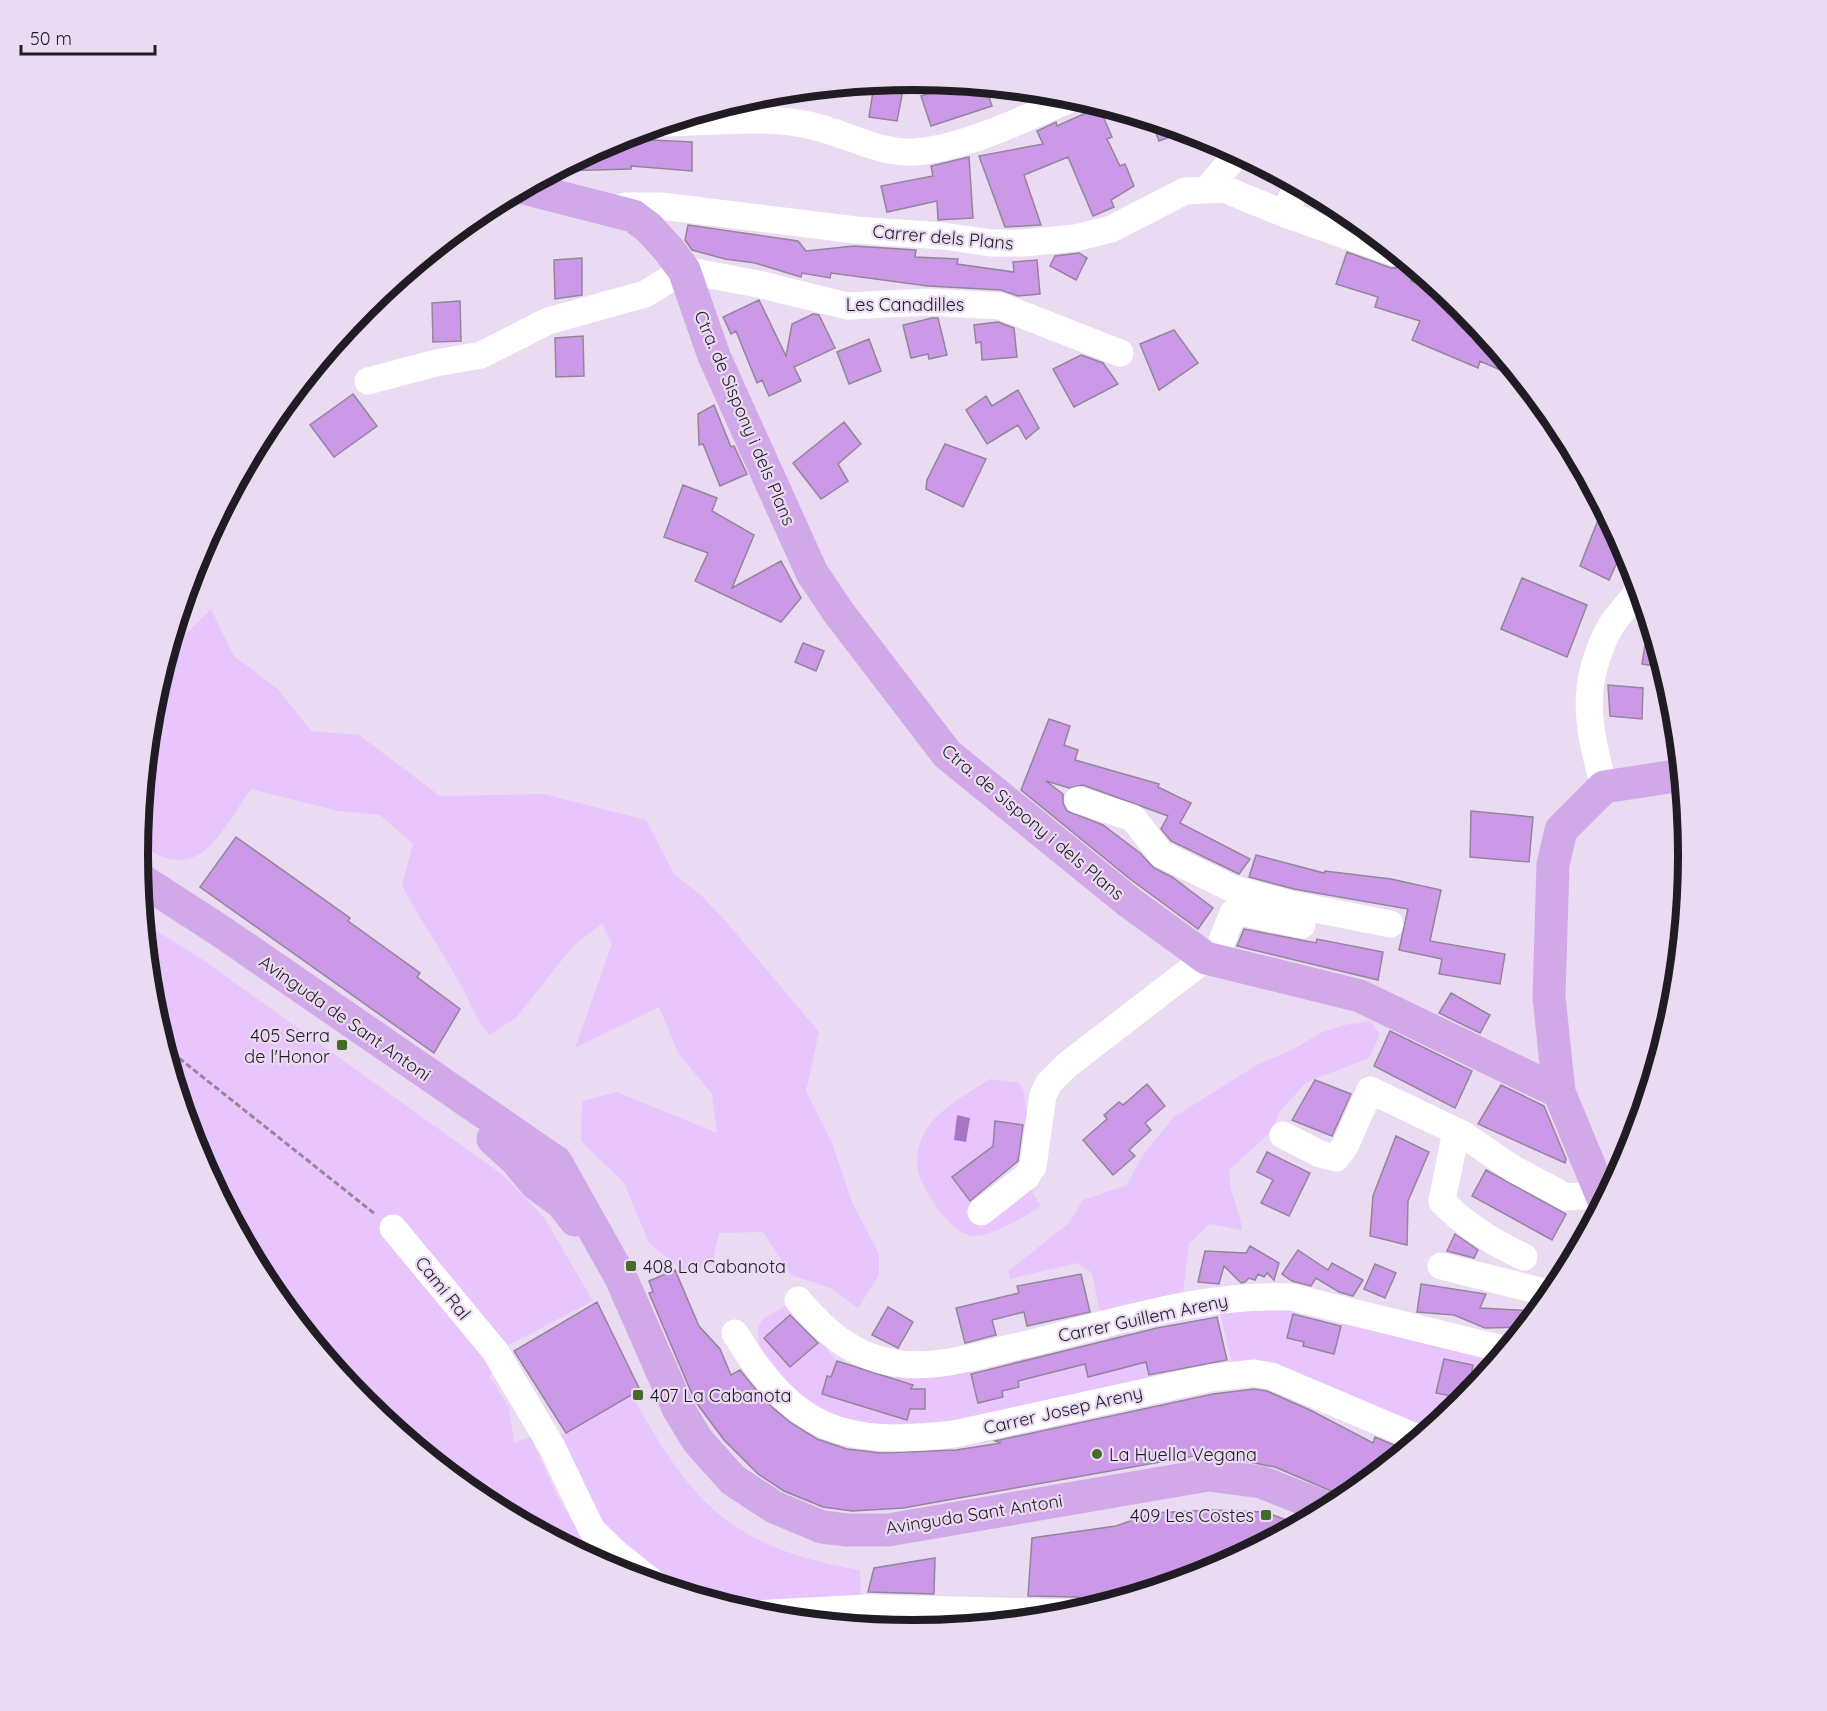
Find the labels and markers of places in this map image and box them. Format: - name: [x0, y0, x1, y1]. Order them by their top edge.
- place label: 405 Serra de l'Honor: [244, 1024, 330, 1068]
- marker: 405 Serra de l'Honor: [335, 1038, 349, 1052]
- place label: 408 La Cabanota: [643, 1255, 786, 1278]
- marker: 408 La Cabanota: [624, 1259, 638, 1273]
- place label: 407 La Cabanota: [650, 1384, 792, 1407]
- marker: 407 La Cabanota: [631, 1388, 645, 1402]
- place label: La Huella Vegana: [1109, 1443, 1257, 1466]
- marker: La Huella Vegana: [1090, 1447, 1104, 1461]
- place label: 409 Les Costes: [1130, 1504, 1254, 1527]
- marker: 409 Les Costes: [1259, 1508, 1273, 1522]

